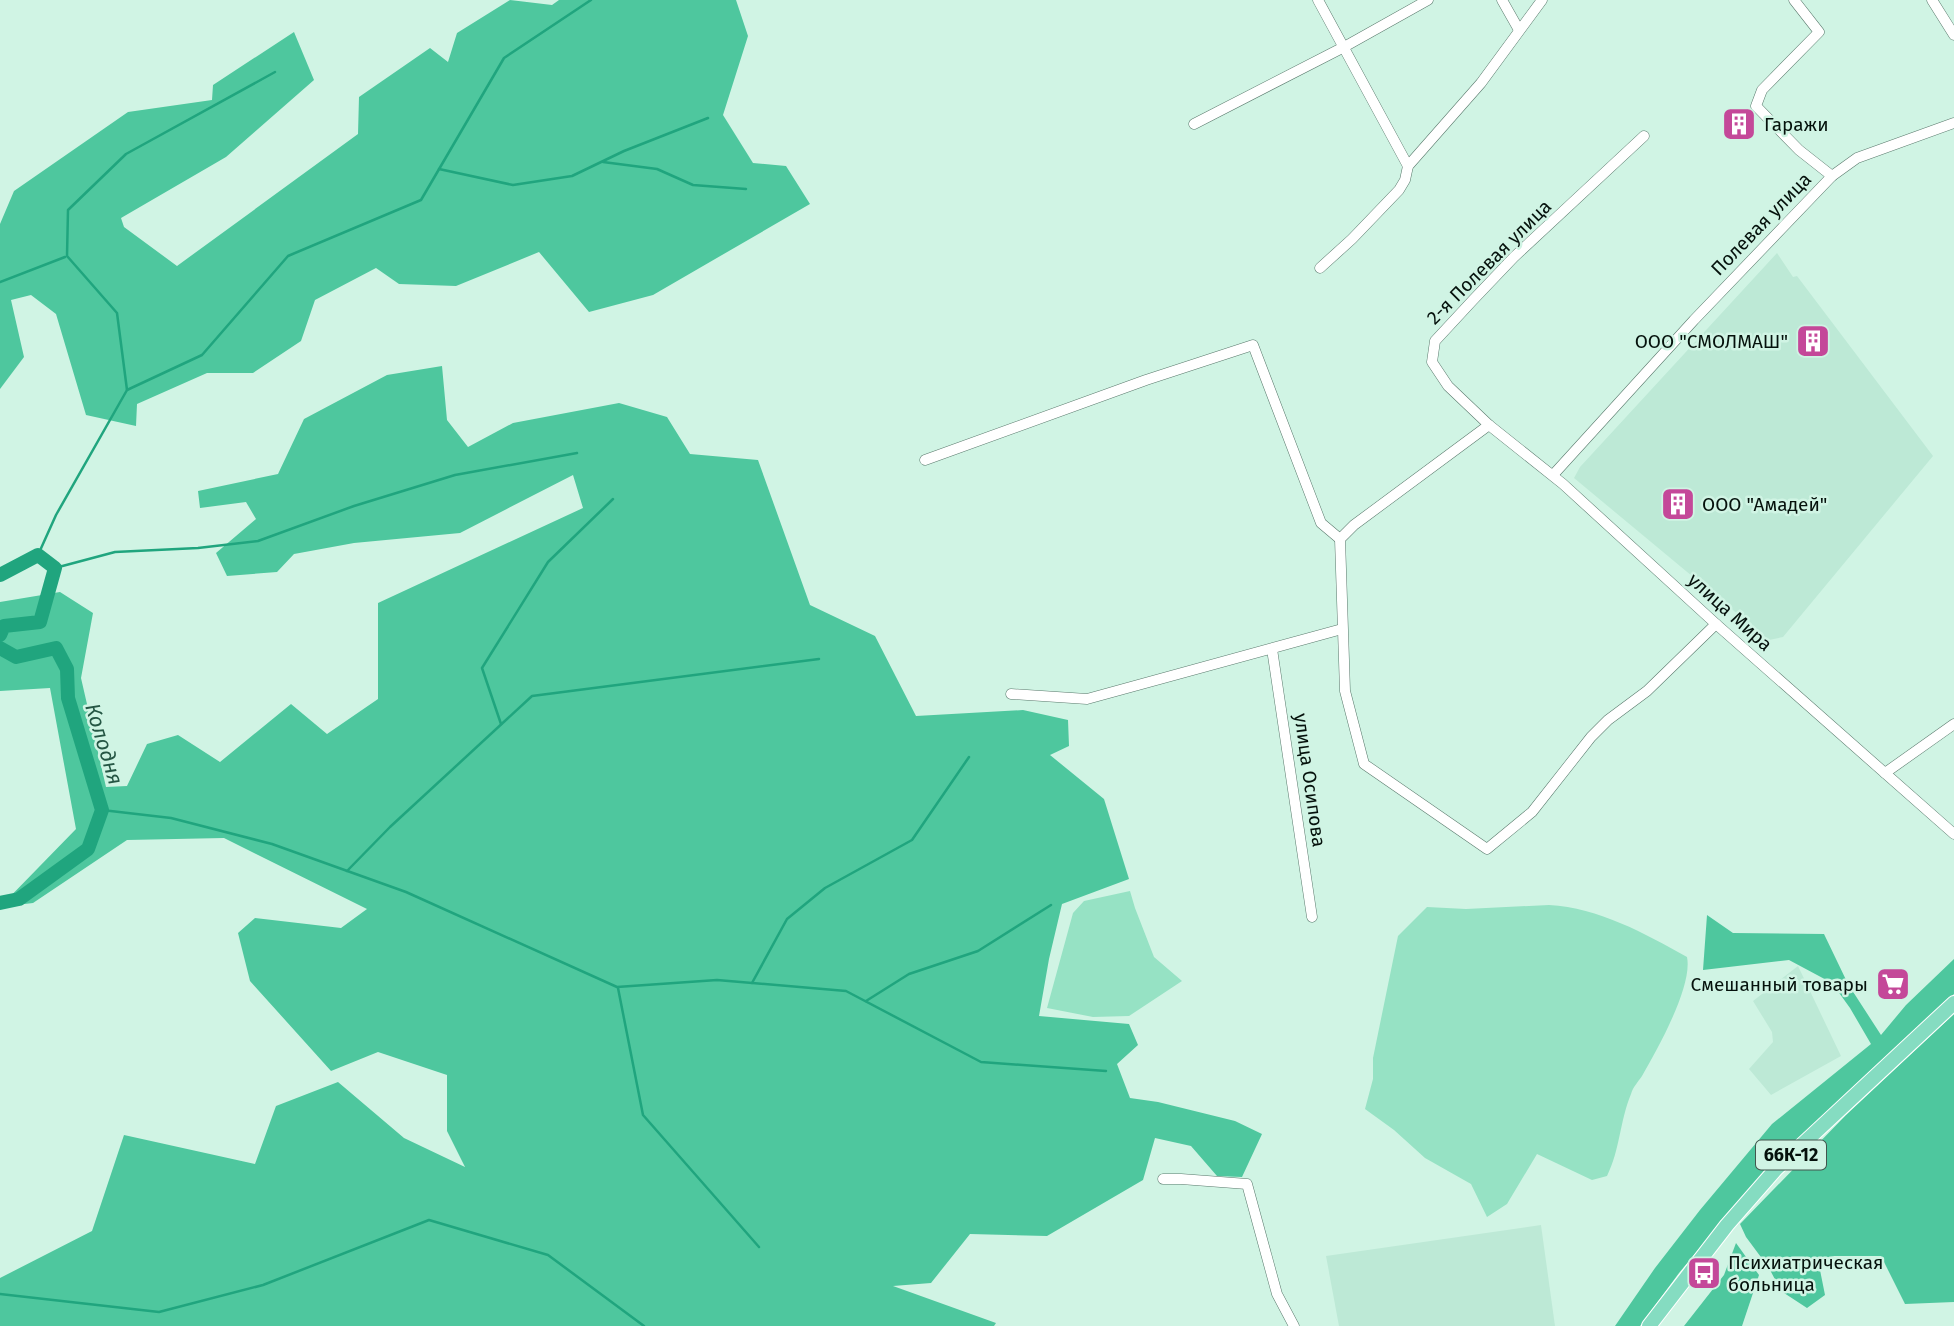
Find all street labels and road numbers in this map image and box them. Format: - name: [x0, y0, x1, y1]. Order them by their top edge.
- street label: Полевая улица: [1706, 168, 1816, 280]
- street label: 2-я Полевая улица: [1422, 195, 1556, 329]
- street label: улица Мира: [1683, 568, 1777, 656]
- street label: улица Осипова: [1289, 712, 1331, 848]
- road number: 66К-12: [1756, 1140, 1826, 1170]

